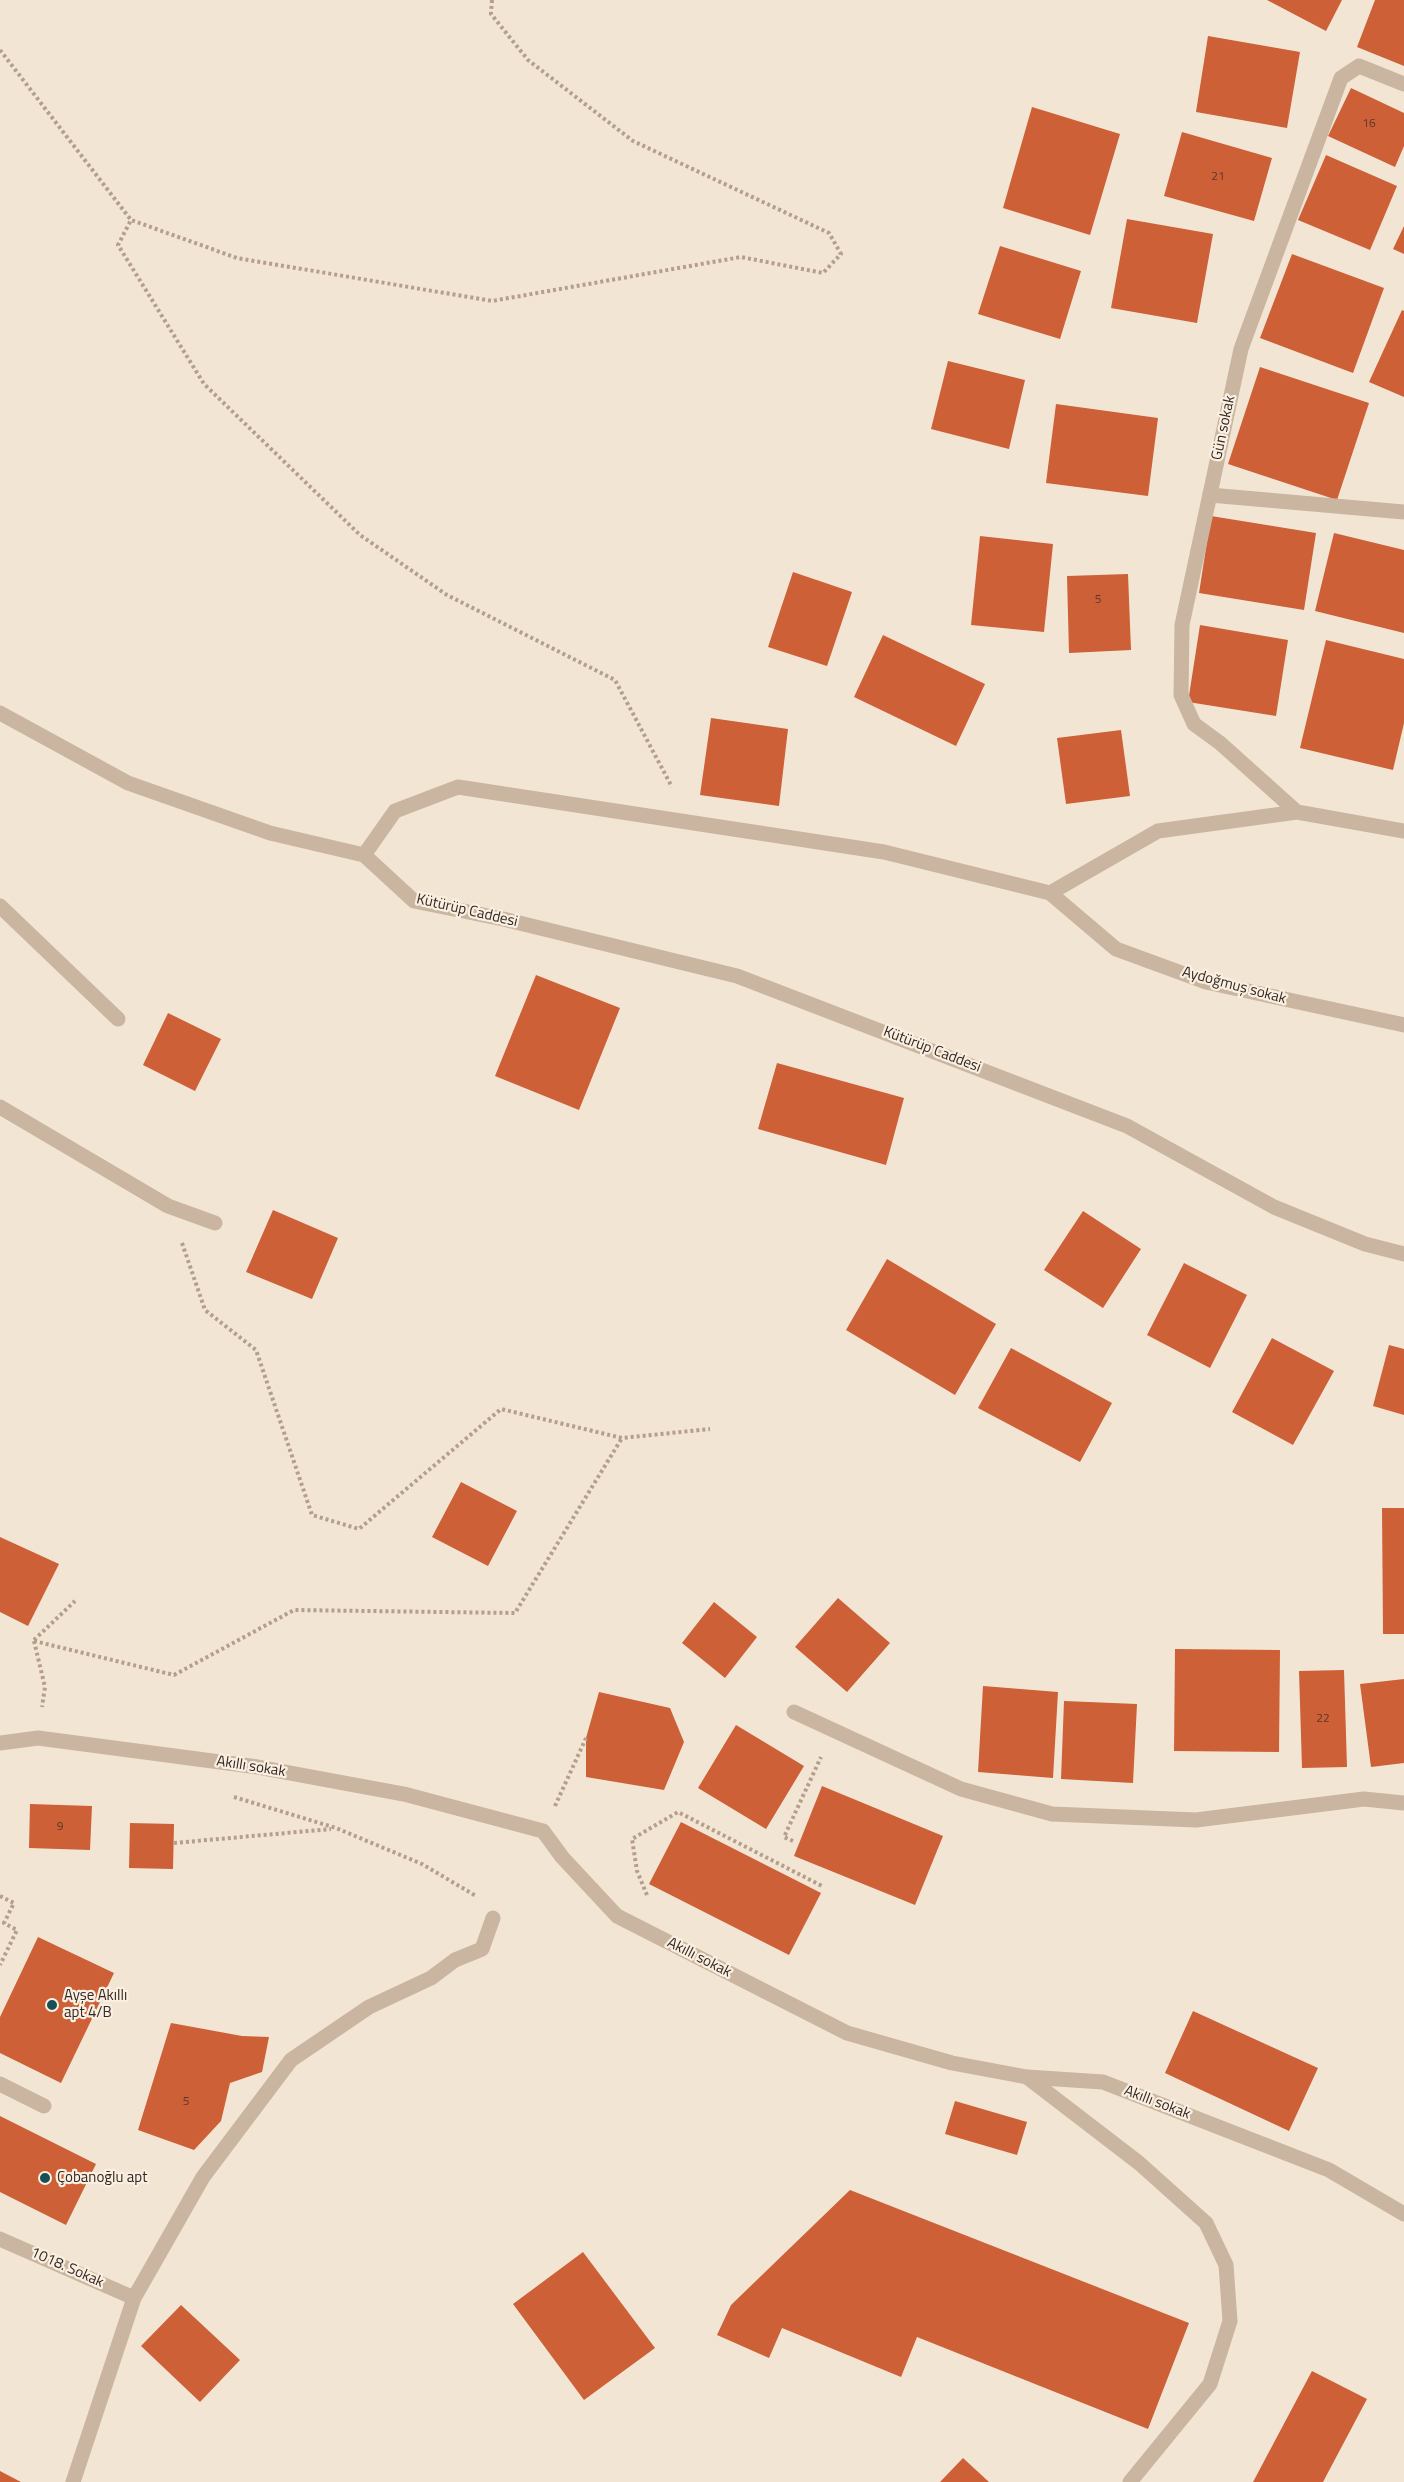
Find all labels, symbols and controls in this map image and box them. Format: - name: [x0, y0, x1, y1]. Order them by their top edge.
- house number: 16: [1362, 117, 1376, 131]
- house number: 21: [1211, 170, 1225, 184]
- street label: Gün sokak: [1208, 394, 1240, 462]
- house number: 5: [1095, 593, 1101, 607]
- street label: Kütürüp Caddesi: [415, 891, 519, 931]
- street label: Aydoğmuş sokak: [1180, 963, 1288, 1009]
- street label: Kütürüp Caddesi: [881, 1023, 983, 1077]
- house number: 22: [1316, 1712, 1330, 1726]
- street label: Akıllı sokak: [215, 1753, 287, 1781]
- house number: 9: [57, 1820, 63, 1834]
- street label: Akıllı sokak: [664, 1934, 734, 1982]
- place label: Ayşe Akıllı apt 4/B: [64, 1987, 127, 2022]
- marker: Ayşe Akıllı apt 4/B: [45, 1998, 59, 2012]
- street label: Akıllı sokak: [1121, 2082, 1193, 2124]
- house number: 5: [183, 2095, 189, 2109]
- place label: Çobanoğlu apt: [57, 2169, 147, 2187]
- marker: Çobanoğlu apt: [38, 2171, 52, 2185]
- street label: 1018. Sokak: [28, 2244, 106, 2292]

